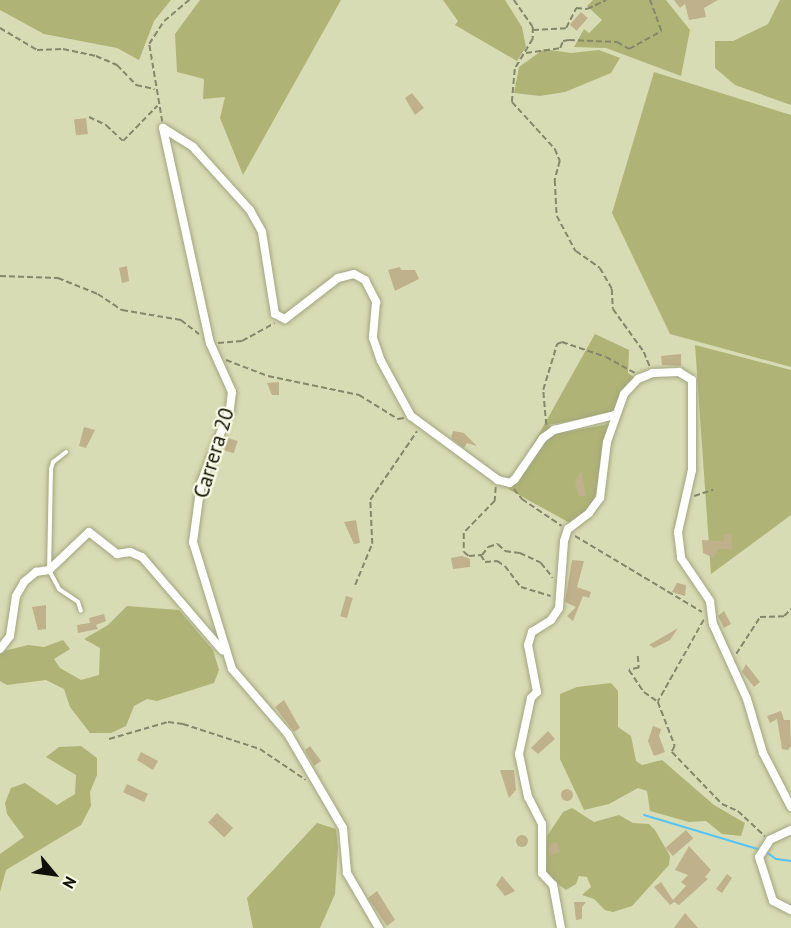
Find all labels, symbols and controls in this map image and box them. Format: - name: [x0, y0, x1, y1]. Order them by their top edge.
- street label: Carrera 20: [188, 405, 240, 501]
- north arrow: [24, 844, 84, 904]
- text: N: [58, 873, 81, 892]

